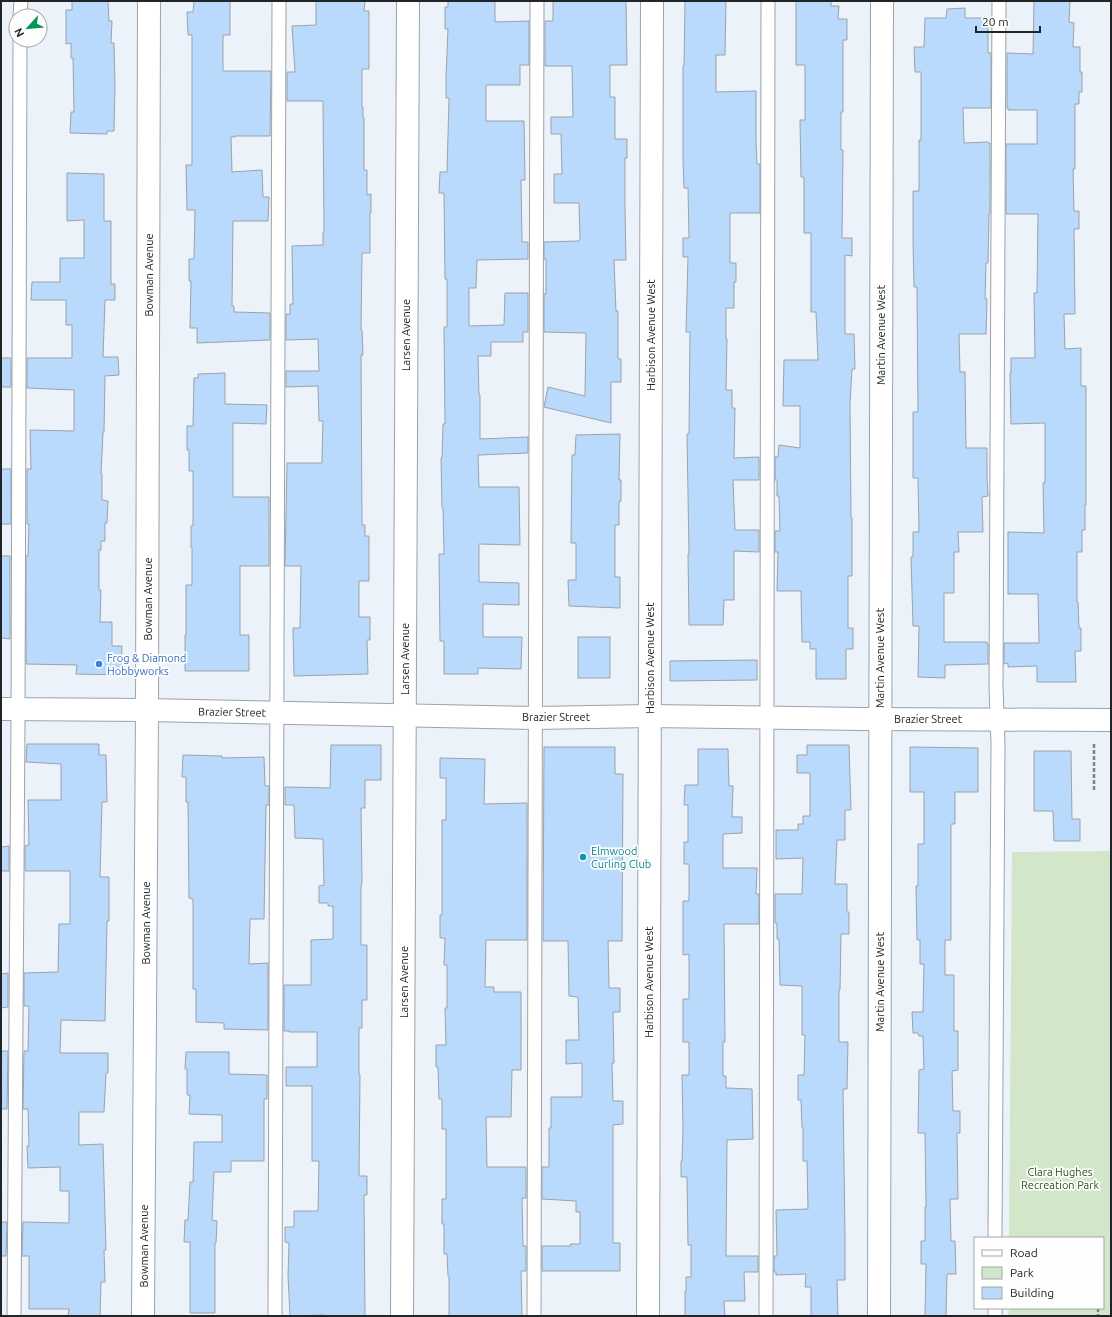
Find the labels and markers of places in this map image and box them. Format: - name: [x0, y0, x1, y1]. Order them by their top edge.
- place label: Frog & Diamond Hobbyworks: [107, 652, 187, 677]
- marker: Frog & Diamond Hobbyworks: [94, 659, 104, 669]
- place label: Elmwood Curling Club: [591, 845, 651, 870]
- marker: Elmwood Curling Club: [578, 852, 588, 862]

